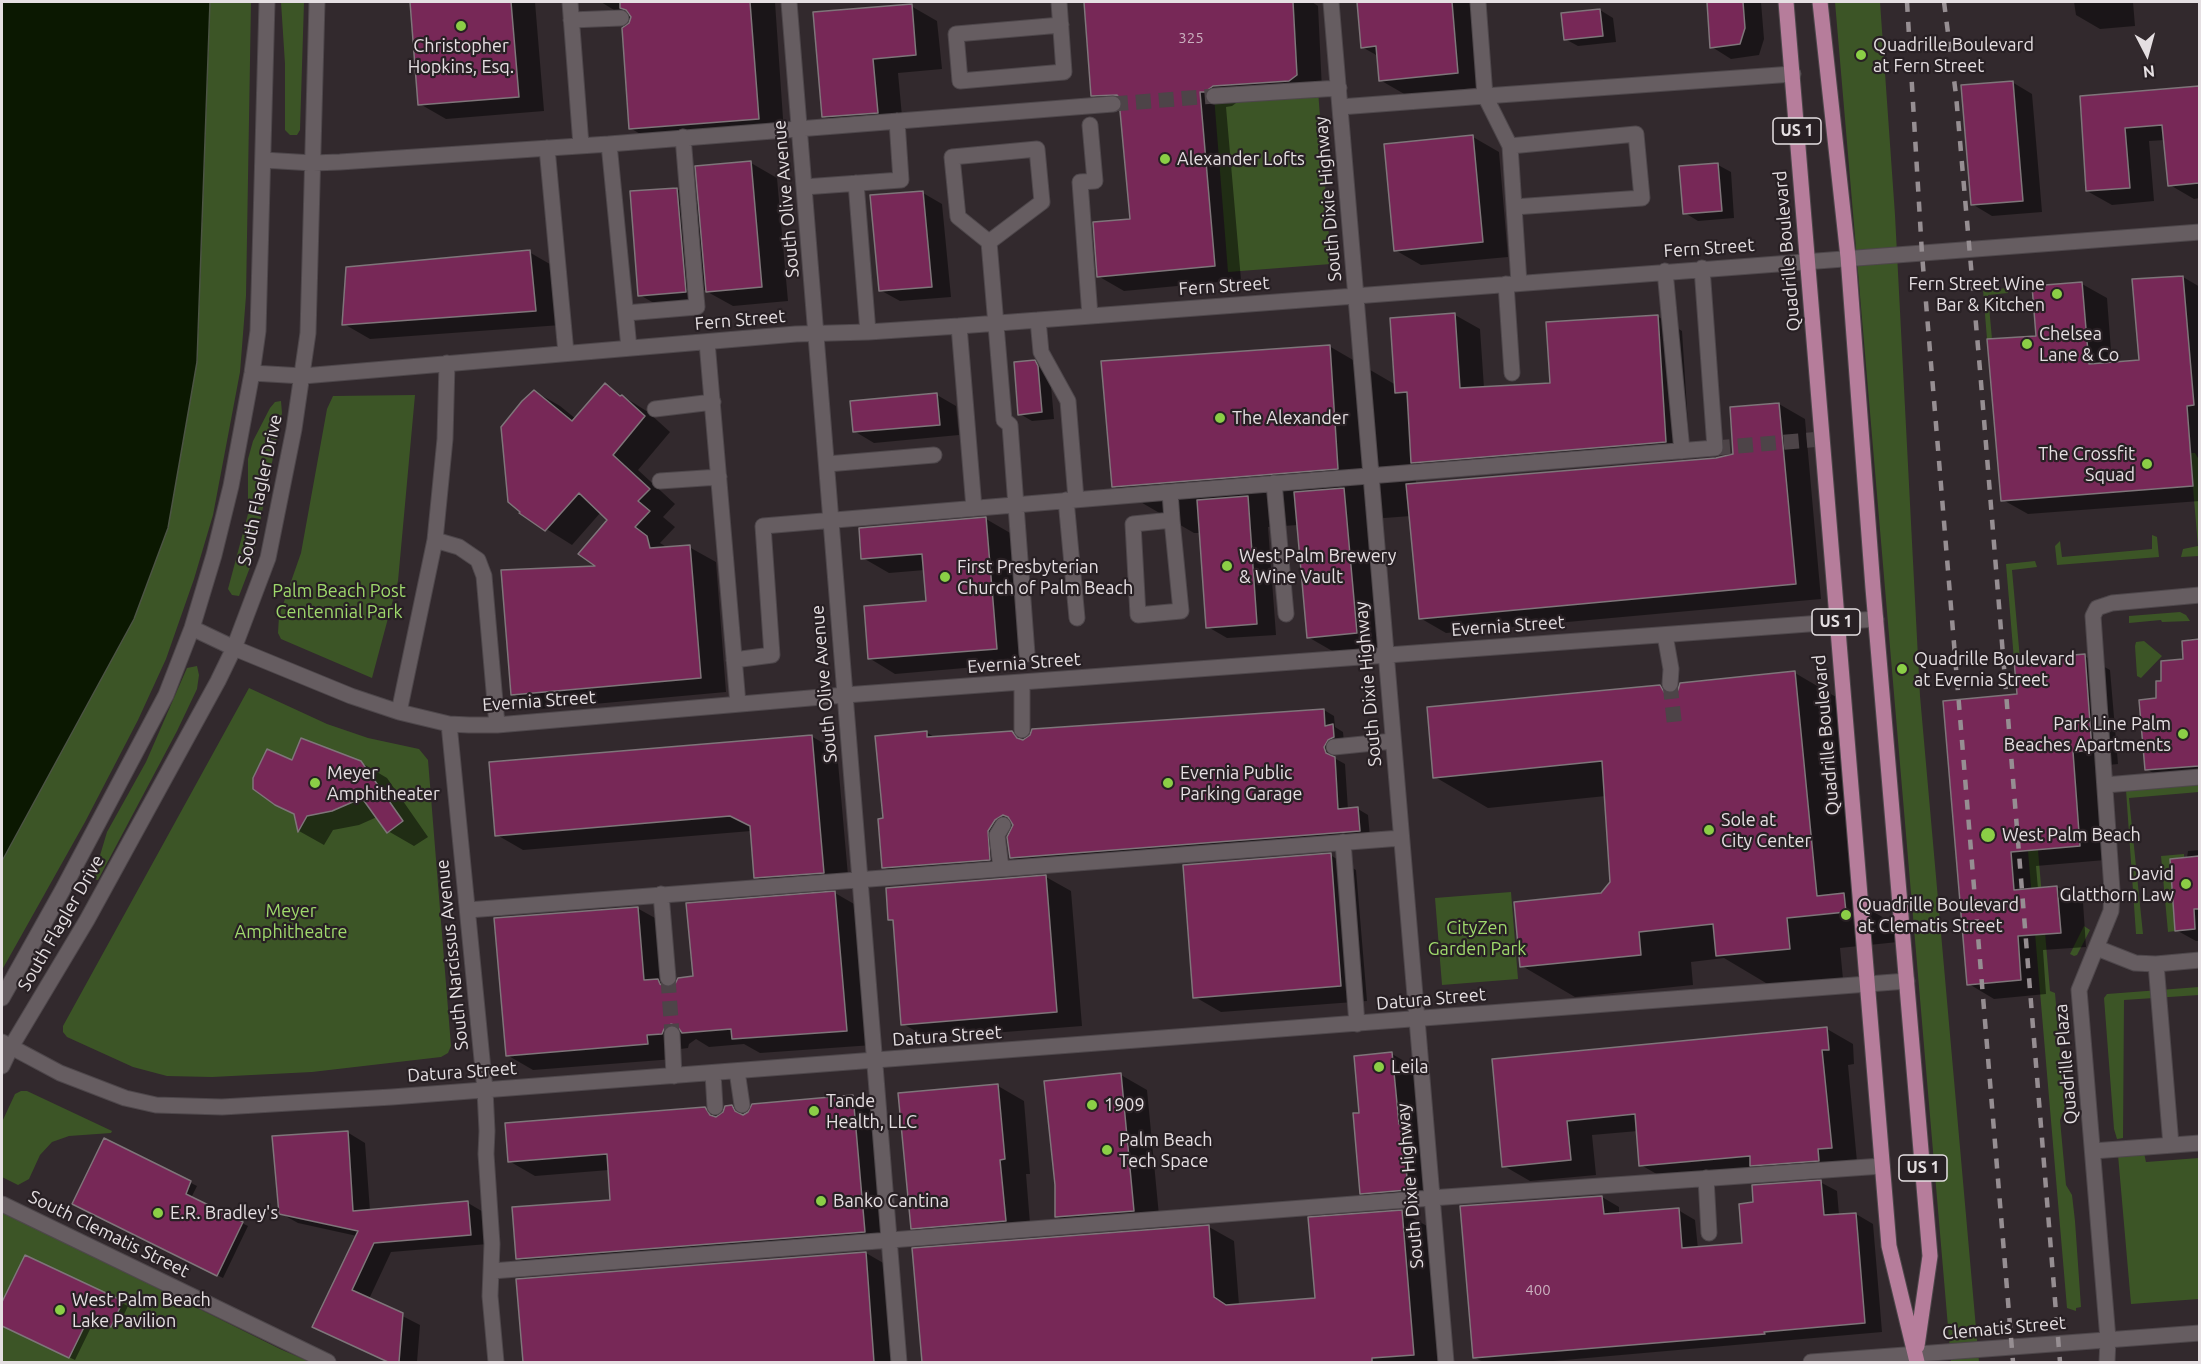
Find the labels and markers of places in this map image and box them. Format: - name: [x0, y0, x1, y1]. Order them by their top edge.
- marker: Christopher Hopkins, Esq.: [454, 19, 468, 33]
- place label: Quadrille Boulevard at Fern Street: [1873, 34, 2034, 76]
- place label: Christopher Hopkins, Esq.: [408, 35, 514, 78]
- marker: Quadrille Boulevard at Fern Street: [1854, 48, 1868, 62]
- place label: Alexander Lofts: [1177, 148, 1305, 170]
- marker: Alexander Lofts: [1158, 152, 1172, 166]
- place label: Fern Street Wine Bar & Kitchen: [1908, 273, 2045, 316]
- marker: Fern Street Wine Bar & Kitchen: [2050, 287, 2064, 301]
- place label: Chelsea Lane & Co: [2039, 323, 2119, 366]
- marker: Chelsea Lane & Co: [2020, 337, 2034, 351]
- place label: The Alexander: [1232, 407, 1349, 429]
- marker: The Alexander: [1213, 411, 1227, 425]
- place label: The Crossfit Squad: [2038, 443, 2135, 486]
- marker: The Crossfit Squad: [2140, 457, 2154, 471]
- place label: West Palm Brewery & Wine Vault: [1239, 545, 1396, 588]
- place label: First Presbyterian Church of Palm Beach: [957, 556, 1133, 598]
- marker: West Palm Brewery & Wine Vault: [1220, 559, 1234, 573]
- marker: First Presbyterian Church of Palm Beach: [938, 570, 952, 584]
- place label: Quadrille Boulevard at Evernia Street: [1914, 648, 2075, 690]
- marker: Quadrille Boulevard at Evernia Street: [1895, 662, 1909, 676]
- place label: Park Line Palm Beaches Apartments: [2004, 713, 2171, 756]
- marker: Park Line Palm Beaches Apartments: [2176, 727, 2190, 741]
- place label: Meyer Amphitheater: [327, 762, 440, 804]
- place label: Evernia Public Parking Garage: [1180, 762, 1302, 804]
- marker: Meyer Amphitheater: [308, 776, 322, 790]
- marker: Evernia Public Parking Garage: [1161, 776, 1175, 790]
- place label: Sole at City Center: [1721, 809, 1811, 852]
- marker: Sole at City Center: [1702, 823, 1716, 837]
- place label: West Palm Beach: [2002, 824, 2141, 846]
- marker: West Palm Beach: [1979, 826, 1997, 844]
- place label: David Glatthorn Law: [2060, 863, 2174, 906]
- marker: David Glatthorn Law: [2179, 877, 2193, 891]
- place label: Quadrille Boulevard at Clematis Street: [1858, 894, 2019, 936]
- marker: Quadrille Boulevard at Clematis Street: [1839, 908, 1853, 922]
- place label: Leila: [1391, 1056, 1428, 1078]
- marker: Leila: [1372, 1060, 1386, 1074]
- place label: Tande Health, LLC: [826, 1090, 917, 1132]
- place label: 1909: [1104, 1094, 1145, 1116]
- marker: 1909: [1085, 1098, 1099, 1112]
- marker: Tande Health, LLC: [807, 1104, 821, 1118]
- place label: Palm Beach Tech Space: [1119, 1129, 1212, 1172]
- marker: Palm Beach Tech Space: [1100, 1143, 1114, 1157]
- place label: Banko Cantina: [833, 1190, 949, 1212]
- marker: Banko Cantina: [814, 1194, 828, 1208]
- place label: E.R. Bradley's: [170, 1202, 278, 1224]
- marker: E.R. Bradley's: [151, 1206, 165, 1220]
- place label: West Palm Beach Lake Pavilion: [72, 1289, 211, 1332]
- marker: West Palm Beach Lake Pavilion: [53, 1303, 67, 1317]

